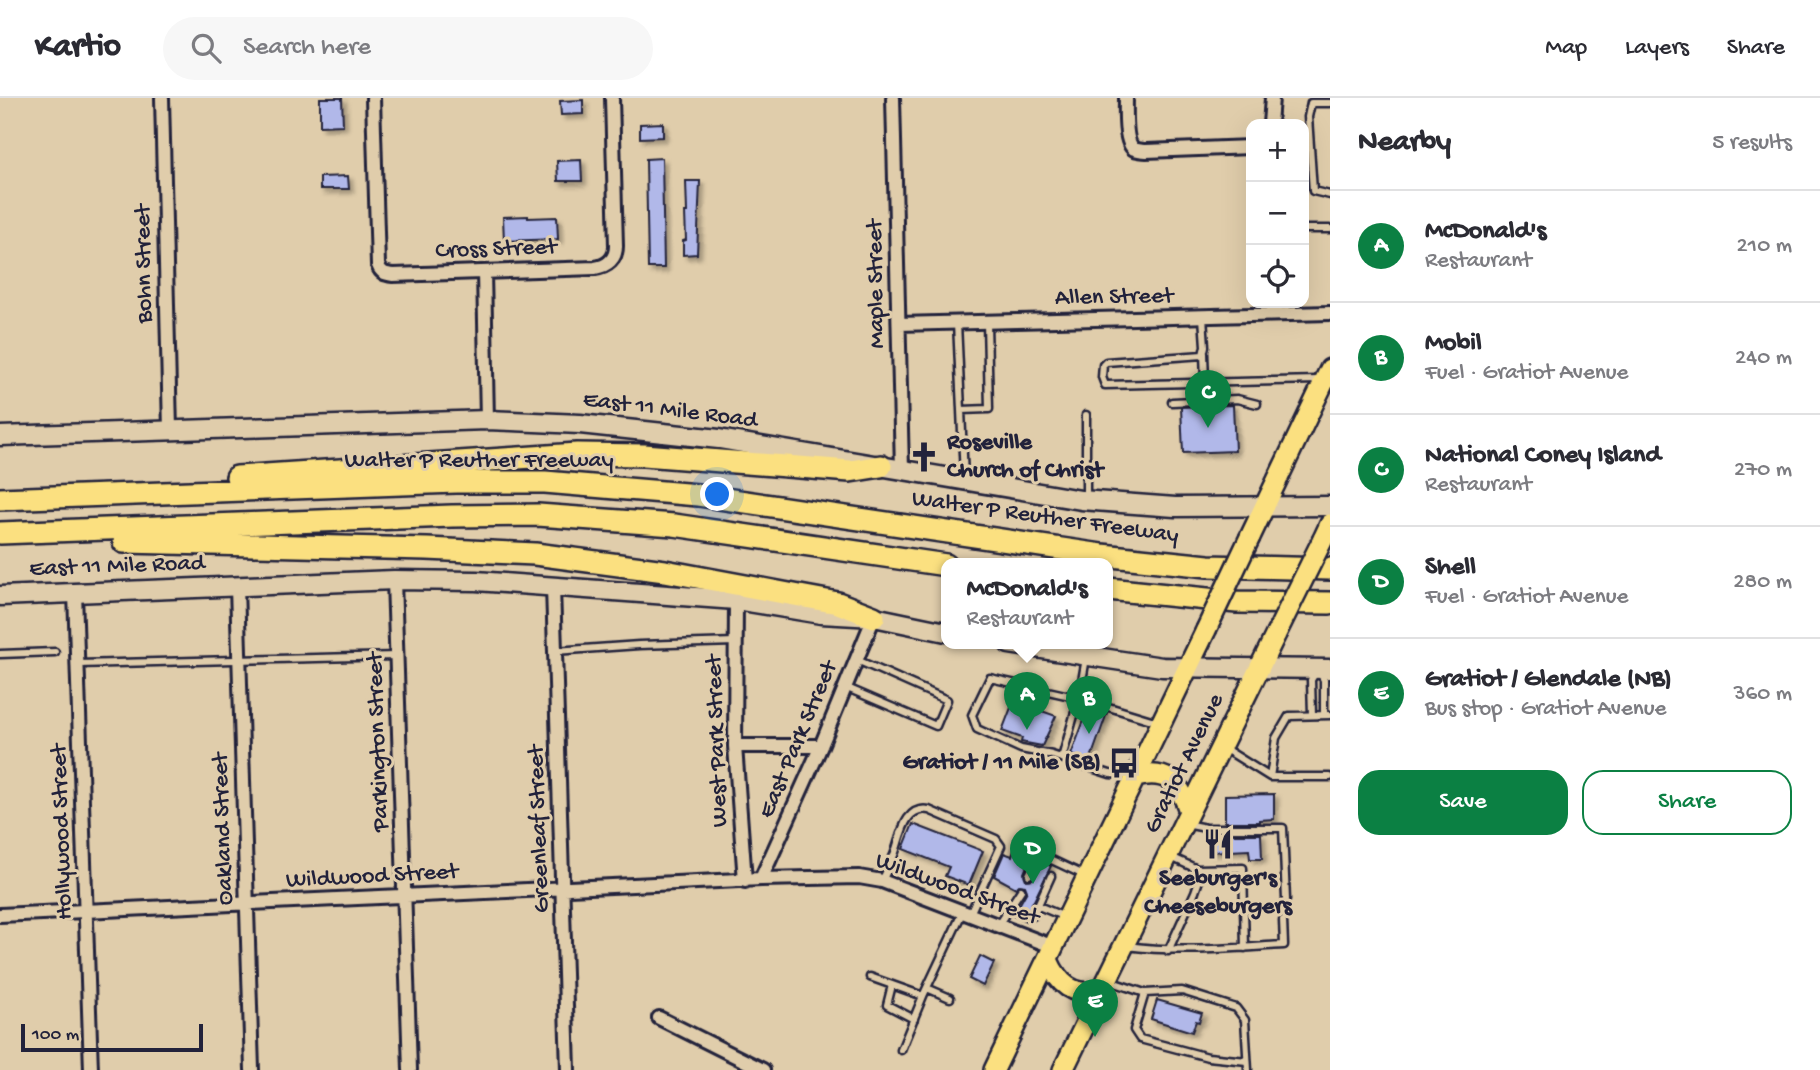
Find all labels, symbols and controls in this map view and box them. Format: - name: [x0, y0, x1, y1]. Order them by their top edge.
- search box: [163, 17, 653, 80]
- text: Kartio: [35, 29, 121, 67]
- icon: search: [187, 29, 225, 67]
- text: Search here: [243, 33, 371, 64]
- text: Map: [1545, 34, 1587, 63]
- text: Layers: [1625, 34, 1689, 63]
- text: Share: [1727, 34, 1785, 63]
- map controls: [1246, 119, 1309, 308]
- button: +: [1246, 119, 1309, 182]
- text: Nearby: [1358, 126, 1451, 161]
- text: 5 results: [1712, 130, 1792, 157]
- button: −: [1246, 182, 1309, 245]
- street label: Bohn Street: [129, 202, 161, 325]
- street label: Maple Street: [861, 217, 893, 349]
- text: McDonald's: [1425, 217, 1546, 248]
- street label: Cross Street: [435, 233, 559, 267]
- text: A: [1374, 233, 1388, 260]
- text: 210 m: [1737, 233, 1792, 260]
- button: locate: [1246, 245, 1309, 308]
- text: Restaurant: [1425, 248, 1532, 275]
- street label: Allen Street: [1055, 282, 1176, 314]
- text: Mobil: [1425, 329, 1482, 360]
- text: B: [1375, 345, 1387, 372]
- text: 240 m: [1735, 345, 1792, 372]
- text: Fuel · Gratiot Avenue: [1425, 360, 1628, 387]
- pin: C: [1185, 370, 1231, 428]
- street label: East 11 Mile Road: [581, 386, 761, 436]
- place label: Roseville Church of Christ: [946, 429, 1105, 486]
- church icon: Roseville Church of Christ: [907, 440, 941, 474]
- text: National Coney Island: [1425, 441, 1661, 472]
- street label: Walter P Reuther Freeway: [344, 447, 614, 476]
- text: C: [1375, 457, 1387, 484]
- text: 270 m: [1734, 457, 1792, 484]
- text: Restaurant: [1425, 472, 1532, 499]
- your location: [700, 477, 734, 511]
- street label: Walter P Reuther Freeway: [910, 485, 1180, 551]
- street label: East 11 Mile Road: [29, 549, 207, 585]
- text: Shell: [1425, 553, 1476, 584]
- popup: [941, 558, 1113, 649]
- text: D: [1374, 569, 1389, 596]
- text: 280 m: [1733, 569, 1792, 596]
- text: McDonald's: [966, 575, 1088, 606]
- text: Fuel · Gratiot Avenue: [1425, 584, 1628, 611]
- text: Restaurant: [966, 606, 1073, 633]
- street label: Parkington Street: [361, 650, 397, 833]
- street label: West Park Street: [700, 652, 736, 828]
- street label: East Park Street: [753, 655, 846, 823]
- text: Gratiot / Glendale (NB): [1425, 665, 1672, 696]
- pin: A: [1004, 672, 1050, 730]
- pin: B: [1066, 676, 1112, 734]
- text: E: [1374, 681, 1388, 708]
- text: 360 m: [1734, 681, 1792, 708]
- street label: Gratiot Avenue: [1139, 689, 1232, 839]
- text: Bus stop · Gratiot Avenue: [1425, 696, 1666, 723]
- street label: Hollywood Street: [45, 741, 81, 920]
- street label: Greenleaf Street: [523, 742, 557, 913]
- bus stop icon: Gratiot / 11 Mile (SB): [1107, 746, 1141, 780]
- place label: Gratiot / 11 Mile (SB): [902, 749, 1101, 778]
- street label: Oakland Street: [207, 750, 241, 906]
- button: Save: [1358, 770, 1568, 835]
- button: Share: [1582, 770, 1792, 835]
- pin: D: [1010, 826, 1056, 884]
- restaurant icon: Seeburger's Cheeseburgers: [1201, 827, 1235, 861]
- street label: Wildwood Street: [871, 847, 1045, 934]
- street label: Wildwood Street: [285, 858, 461, 896]
- place label: Seeburger's Cheeseburgers: [1144, 865, 1293, 922]
- pin: E: [1072, 979, 1118, 1037]
- scale bar: [21, 1021, 203, 1053]
- text: 100 m: [32, 1024, 79, 1047]

